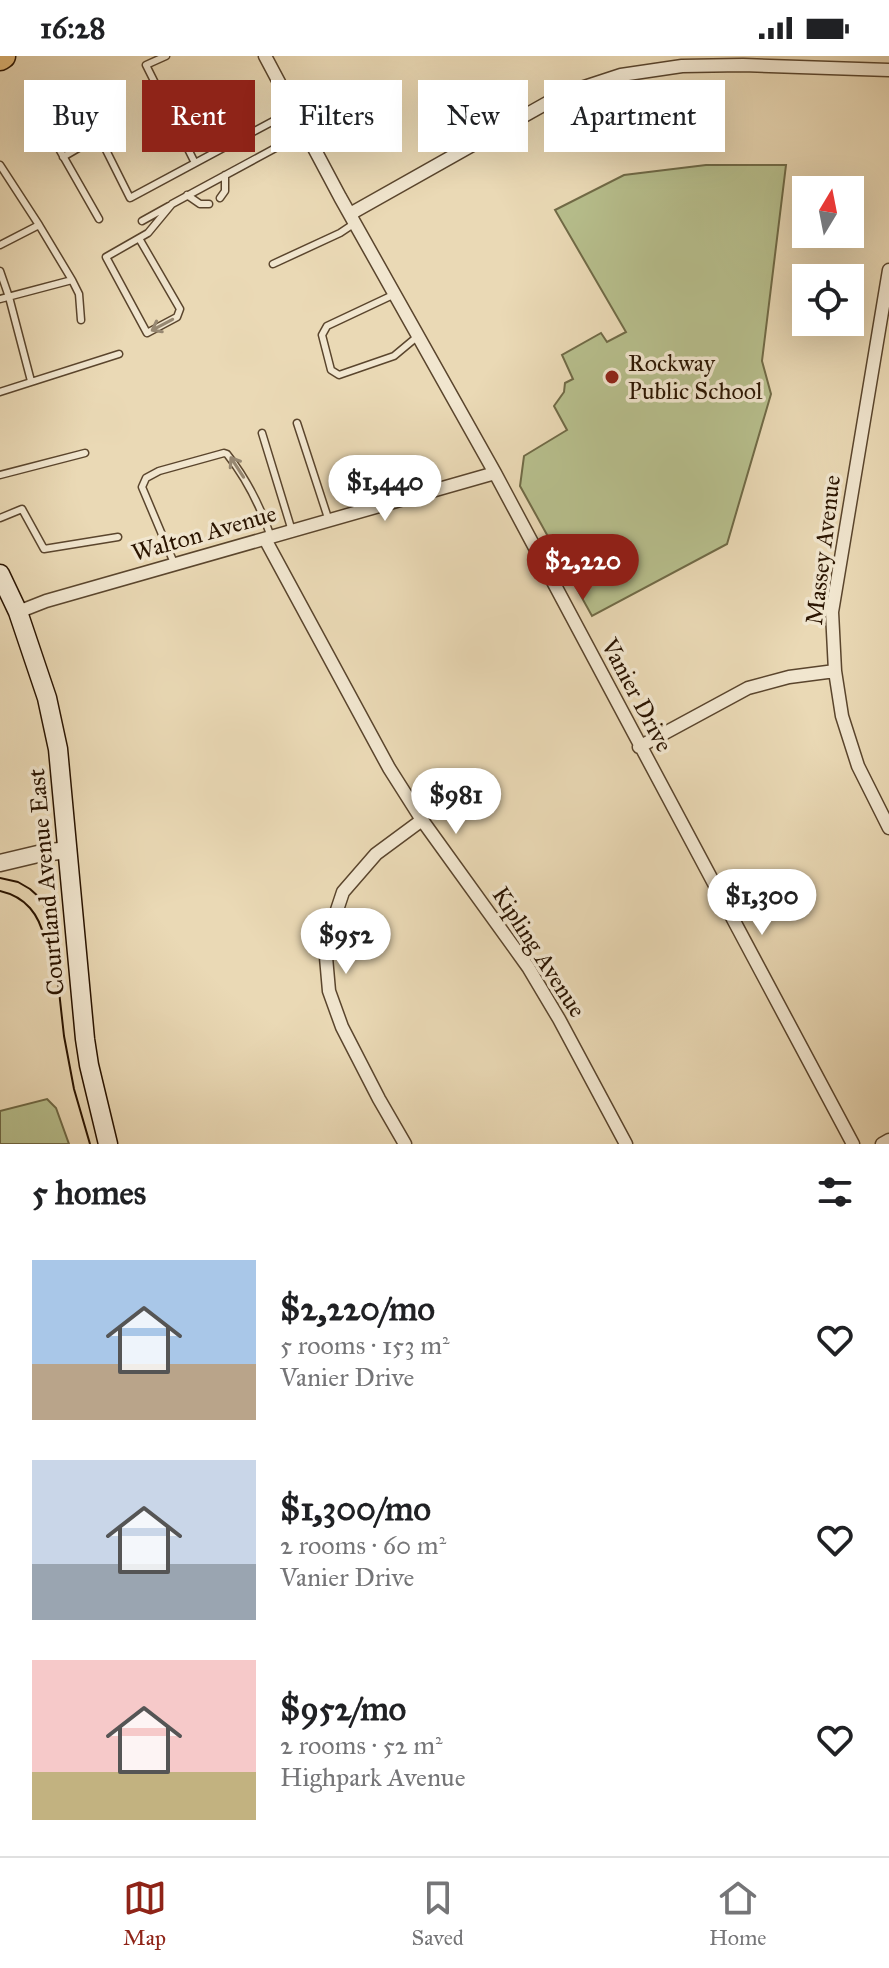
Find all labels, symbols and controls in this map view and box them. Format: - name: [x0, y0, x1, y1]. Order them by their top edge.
- text: 16:28: [40, 10, 105, 46]
- chip: Buy: [24, 80, 126, 152]
- chip: Rent: [142, 80, 255, 152]
- chip: Filters: [271, 80, 402, 152]
- chip: New: [418, 80, 528, 152]
- chip: Apartment: [544, 80, 725, 152]
- north arrow: [792, 176, 864, 248]
- map controls: [792, 176, 864, 336]
- button: locate: [792, 264, 864, 336]
- one-way arrow: [151, 317, 175, 333]
- place label: Rockway Public School: [628, 348, 763, 406]
- marker: Rockway Public School: [603, 368, 621, 386]
- pin: $1,440: [320, 455, 450, 523]
- one-way arrow: [228, 457, 245, 479]
- text: $1,440: [346, 465, 424, 497]
- street label: Massey Avenue: [799, 473, 847, 627]
- street label: Walton Avenue: [128, 498, 280, 568]
- pin: $2,220: [518, 534, 648, 602]
- text: $2,220: [545, 544, 621, 576]
- street label: Vanier Drive: [594, 632, 679, 757]
- street label: Courtland Avenue East: [21, 767, 71, 997]
- pin: $981: [409, 768, 503, 836]
- text: $981: [429, 778, 483, 810]
- pin: $1,300: [697, 869, 827, 937]
- text: $1,300: [725, 879, 799, 911]
- street label: Kipling Avenue: [486, 881, 592, 1023]
- pin: $952: [299, 908, 393, 976]
- text: $952: [319, 918, 373, 950]
- icon: filters: [813, 1170, 857, 1214]
- text: 5 homes: [32, 1172, 146, 1213]
- text: $2,220/mo: [280, 1288, 435, 1329]
- icon: home: [96, 1292, 192, 1388]
- icon: heart: [813, 1318, 857, 1362]
- text: 5 rooms · 153 m²: [280, 1329, 450, 1361]
- text: Vanier Drive: [280, 1361, 414, 1393]
- text: $1,300/mo: [280, 1488, 431, 1529]
- icon: home: [96, 1492, 192, 1588]
- icon: heart: [813, 1518, 857, 1562]
- text: 2 rooms · 60 m²: [280, 1529, 446, 1561]
- text: Vanier Drive: [280, 1561, 414, 1593]
- text: $952/mo: [280, 1688, 406, 1729]
- icon: home: [96, 1692, 192, 1788]
- icon: heart: [813, 1718, 857, 1762]
- text: 2 rooms · 52 m²: [280, 1729, 443, 1761]
- text: Highpark Avenue: [280, 1761, 466, 1793]
- tab: Map: [123, 1876, 167, 1951]
- tab: Saved: [412, 1876, 464, 1951]
- tab: Home: [709, 1876, 766, 1951]

